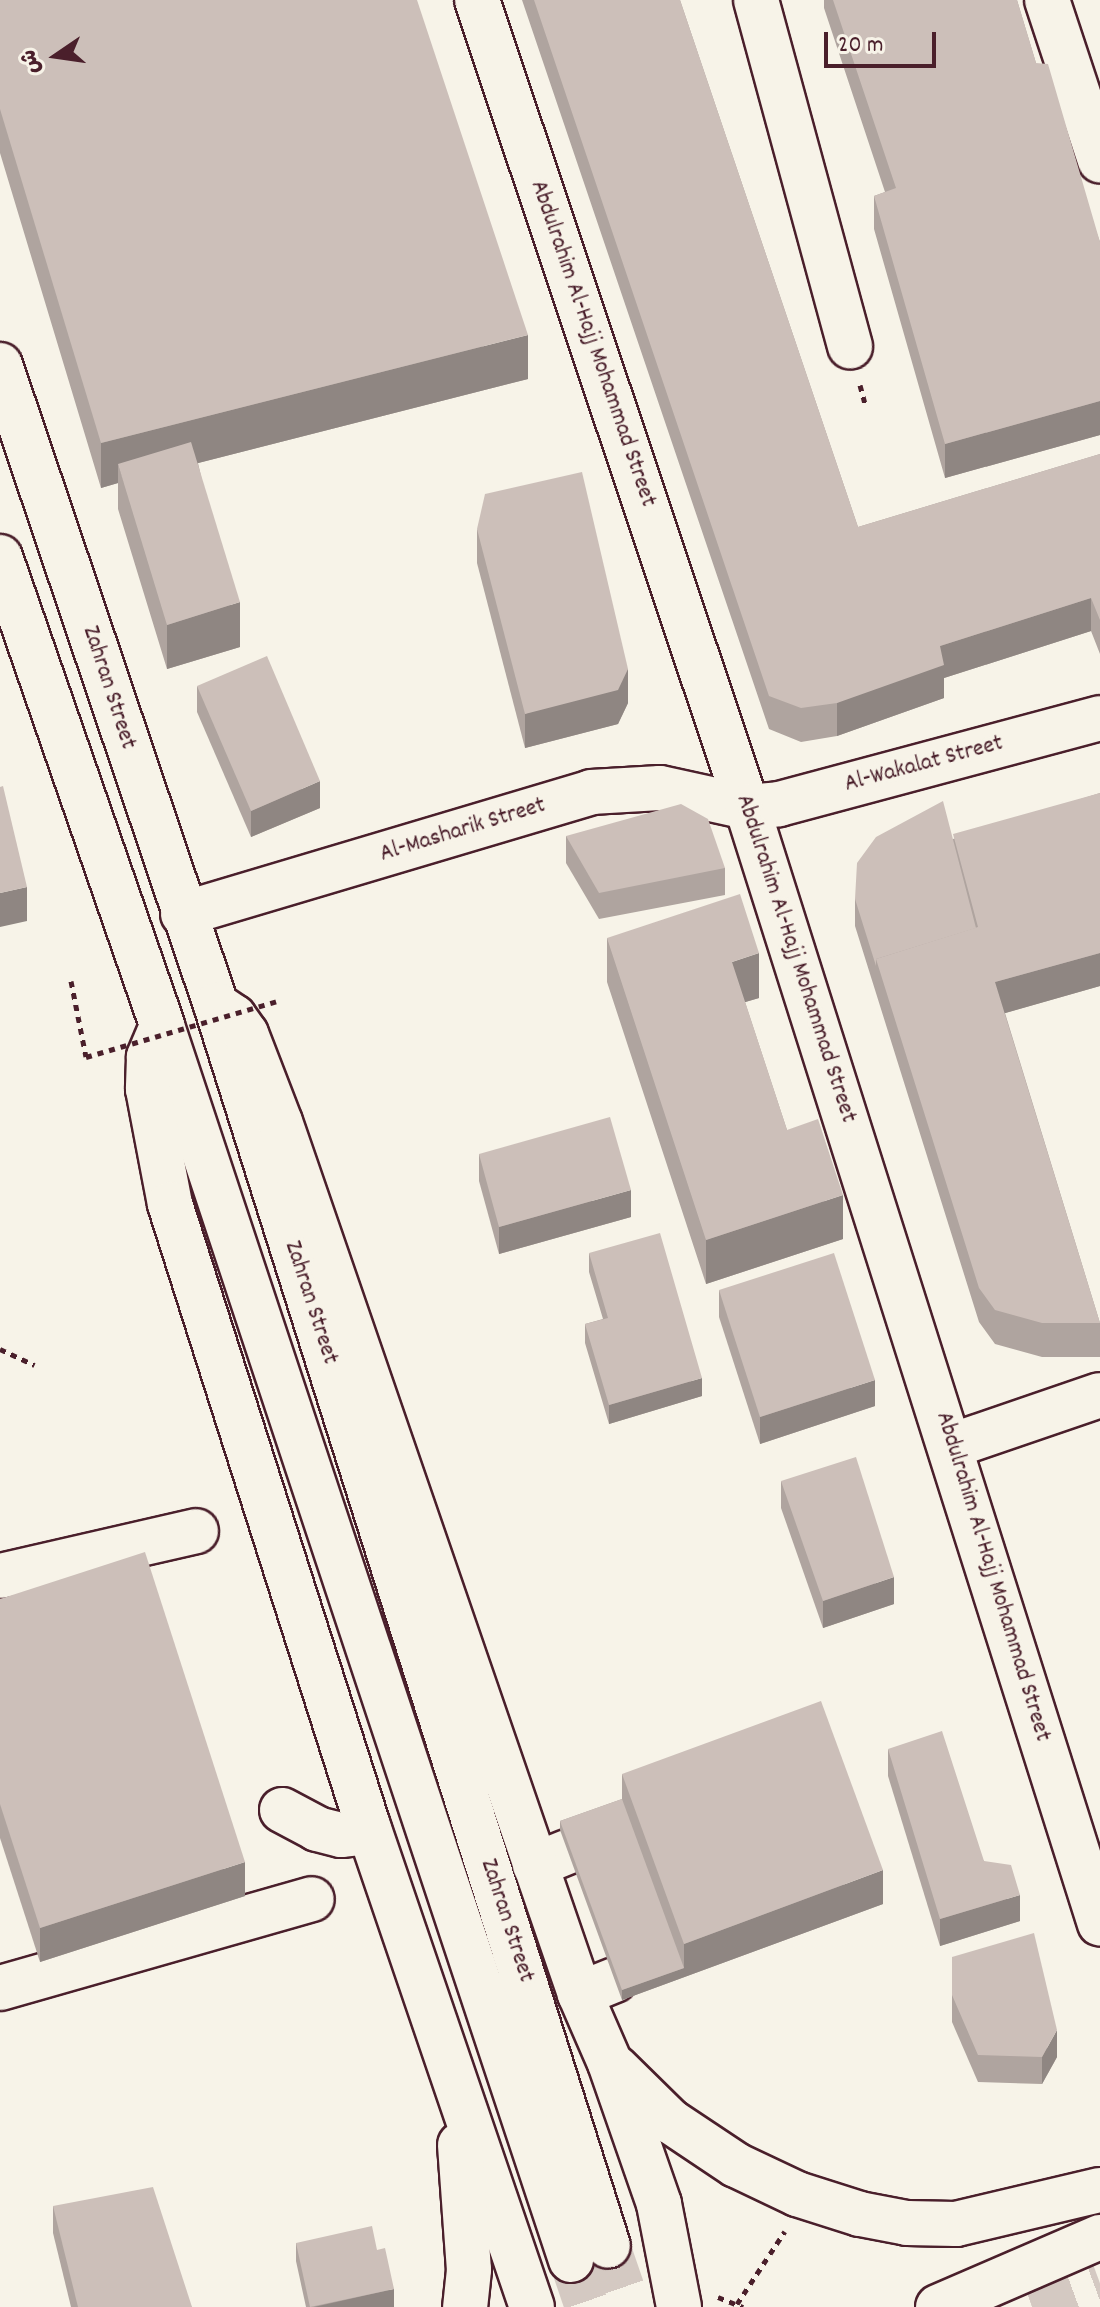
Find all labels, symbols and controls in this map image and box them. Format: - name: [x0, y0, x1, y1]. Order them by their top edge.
- north arrow: [16, 16, 96, 96]
- scale bar: [828, 16, 940, 66]
- text: 20 m: [838, 29, 884, 63]
- text: ش: [14, 46, 50, 77]
- street label: Abdulrahim Al-Hajj Mohammad Street: [523, 177, 661, 511]
- street label: Zahran Street: [75, 623, 141, 753]
- street label: Al-Wakalat Street: [842, 730, 1006, 800]
- street label: Abdulrahim Al-Hajj Mohammad Street: [728, 791, 862, 1127]
- street label: Al-Masharik Street: [377, 792, 549, 870]
- street label: Zahran Street: [277, 1238, 343, 1368]
- street label: Abdulrahim Al-Hajj Mohammad Street: [928, 1409, 1056, 1745]
- street label: Zahran Street: [473, 1856, 539, 1986]

